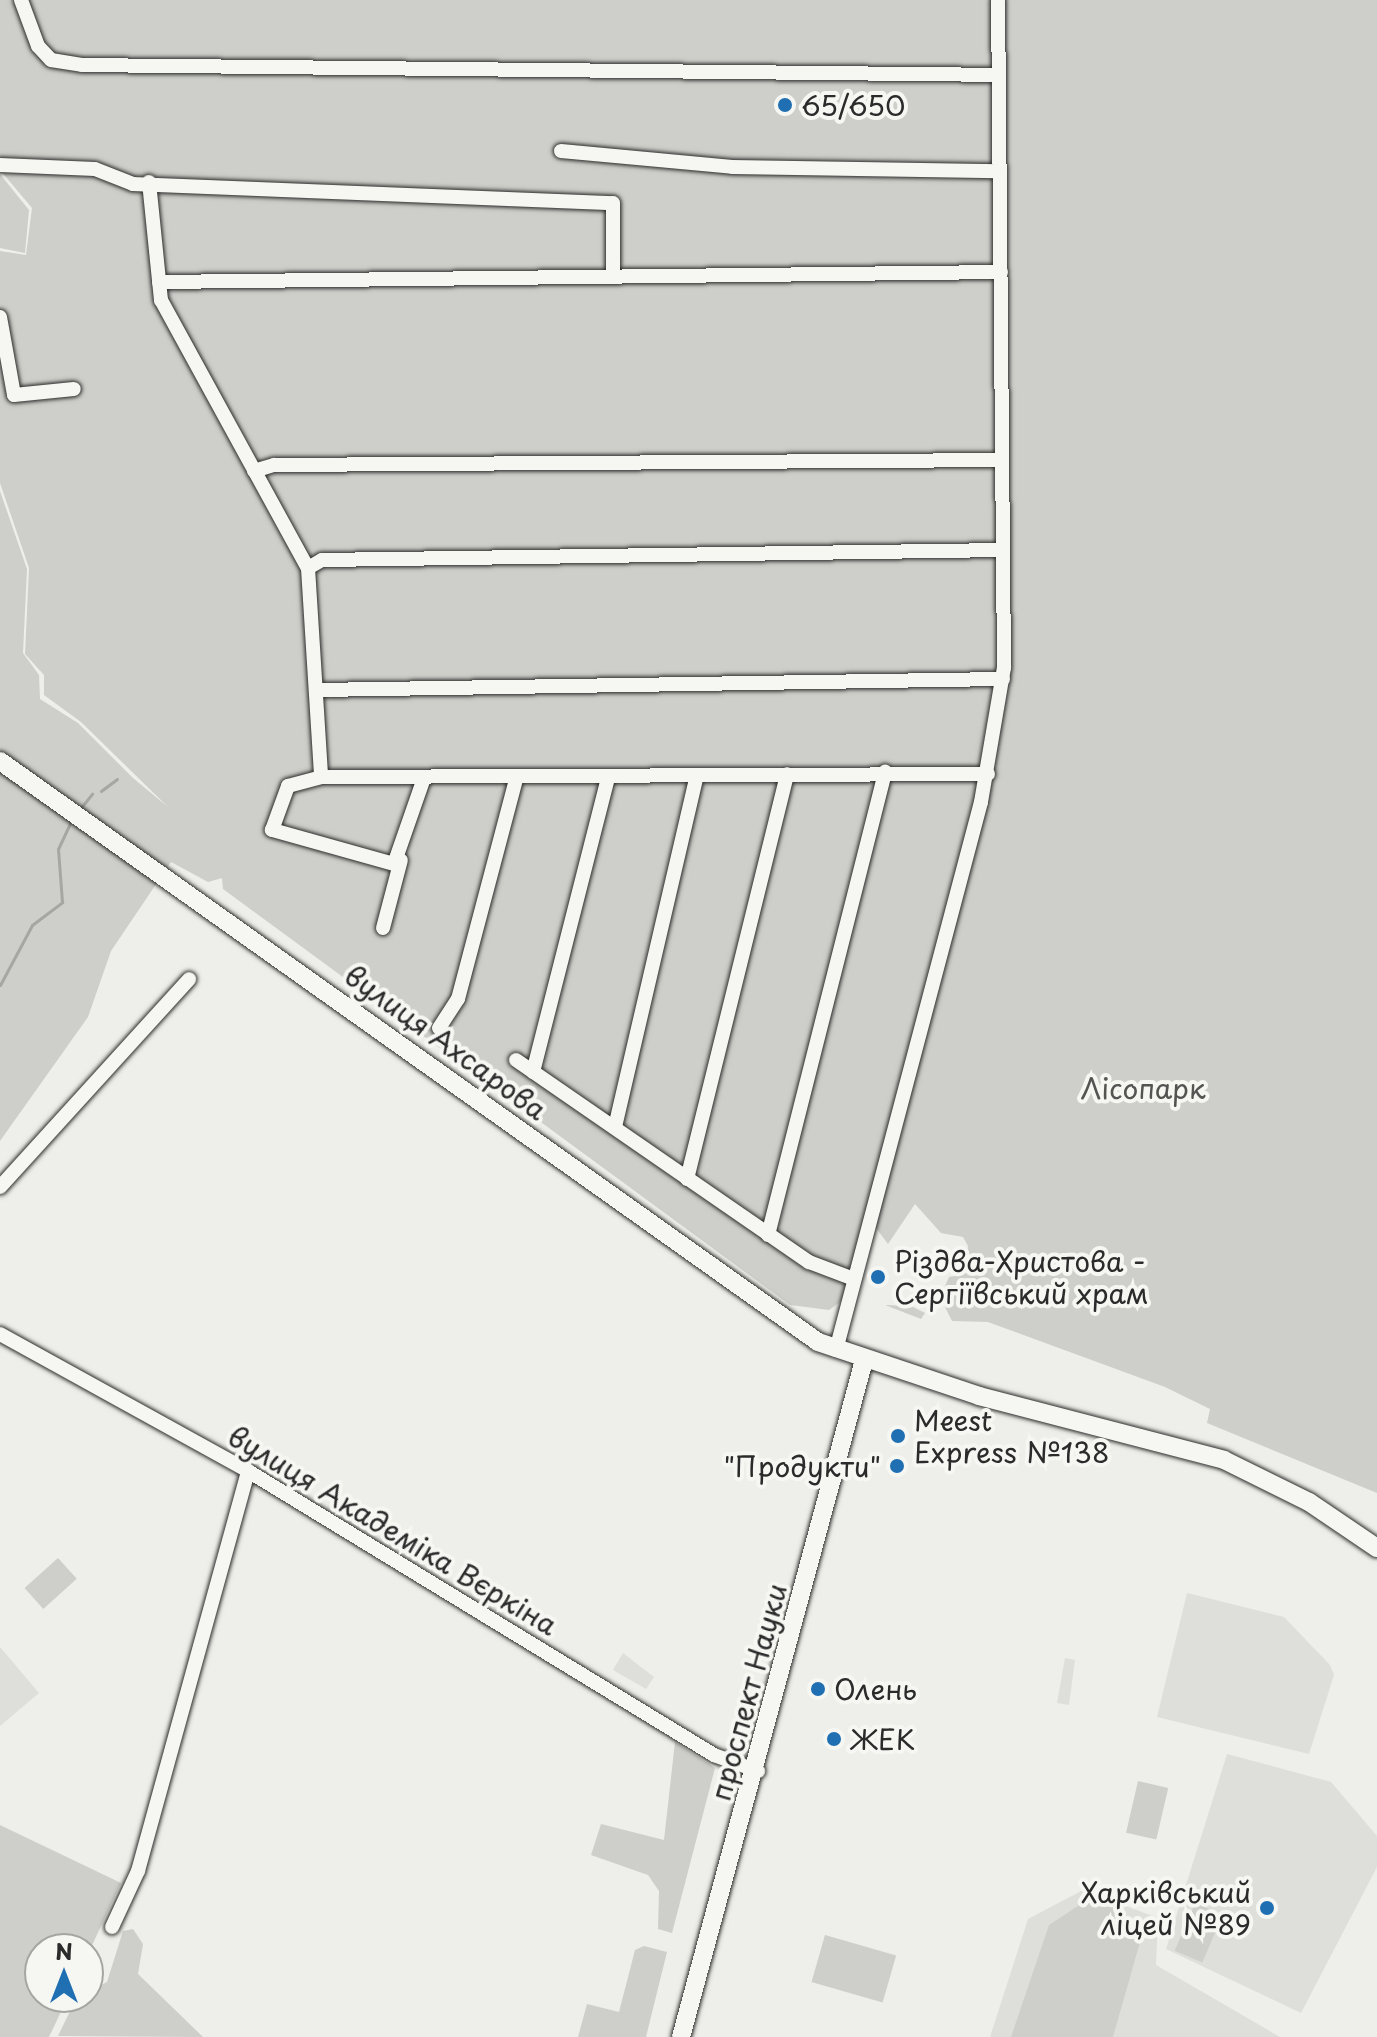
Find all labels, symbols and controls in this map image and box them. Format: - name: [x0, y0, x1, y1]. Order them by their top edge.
- place label: 65/650: [801, 88, 905, 122]
- marker: 65/650: [776, 96, 794, 114]
- street label: вулиця Ахсарова: [338, 957, 554, 1127]
- park label: Лісопарк: [1080, 1071, 1206, 1105]
- place label: Різдва-Христова - Сергіївський храм: [894, 1244, 1149, 1310]
- marker: Різдва-Христова - Сергіївський храм: [869, 1268, 887, 1286]
- place label: Meest Express №138: [914, 1403, 1109, 1469]
- street label: вулиця Академіка Вєркіна: [222, 1418, 564, 1642]
- marker: Meest Express №138: [889, 1427, 907, 1445]
- place label: "Продукти": [723, 1449, 881, 1483]
- marker: "Продукти": [888, 1457, 906, 1475]
- street label: проспект Науки: [703, 1579, 793, 1805]
- place label: Олень: [834, 1672, 917, 1706]
- marker: Олень: [809, 1680, 827, 1698]
- place label: ЖЕК: [850, 1722, 915, 1756]
- marker: ЖЕК: [825, 1730, 843, 1748]
- place label: Харківський ліцей №89: [1081, 1875, 1251, 1941]
- marker: Харківський ліцей №89: [1258, 1899, 1276, 1917]
- north arrow: [24, 1933, 104, 2013]
- text: N: [55, 1934, 73, 1967]

